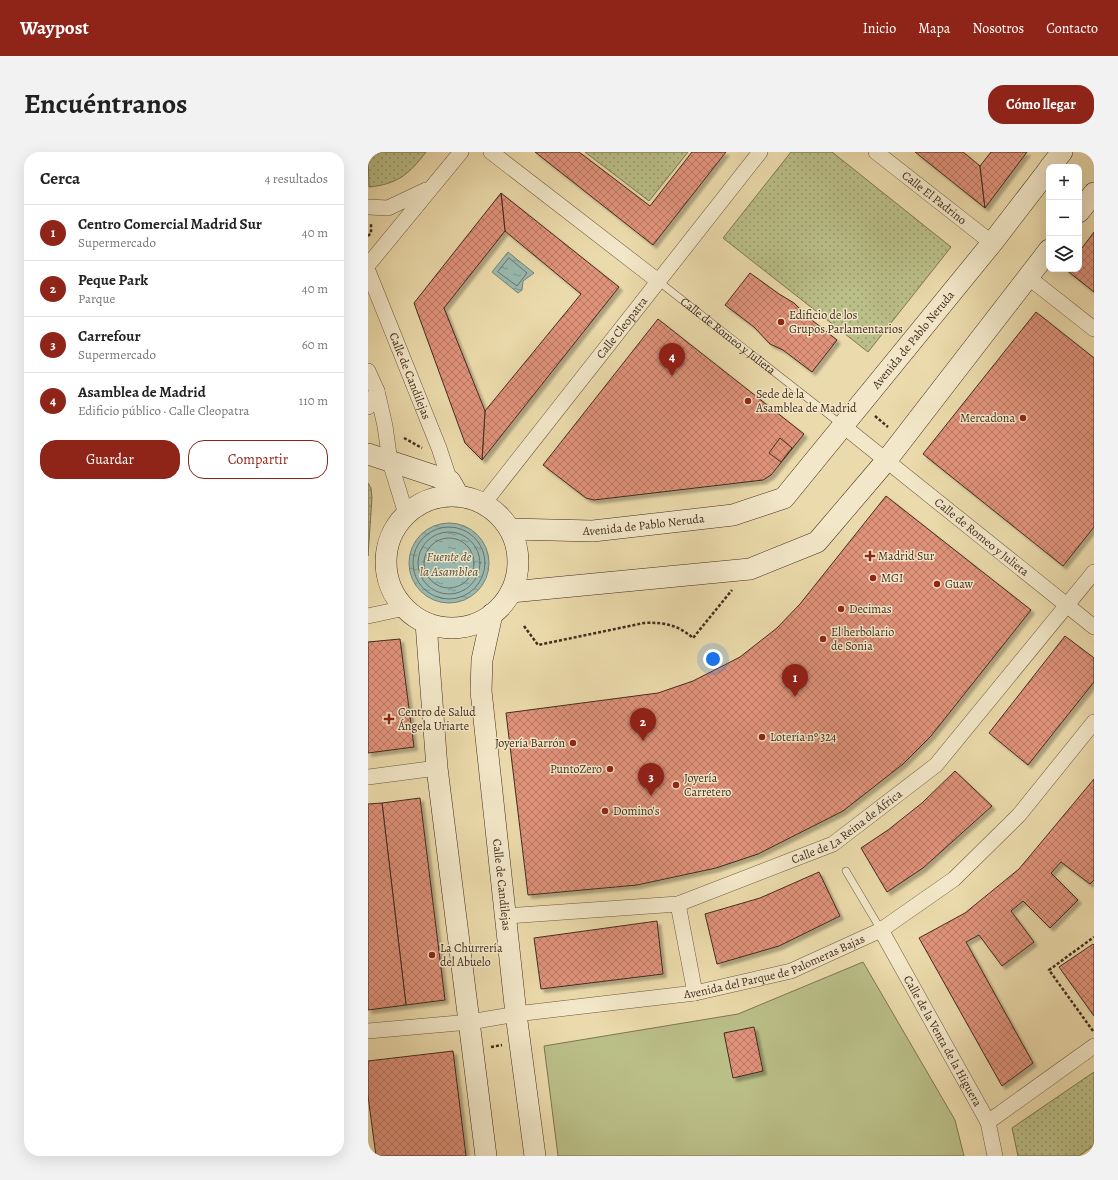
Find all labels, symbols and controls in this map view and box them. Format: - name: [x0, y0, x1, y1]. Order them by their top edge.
- text: Waypost: [20, 15, 89, 41]
- text: Inicio: [863, 19, 896, 38]
- text: Mapa: [918, 19, 950, 38]
- text: Nosotros: [972, 19, 1024, 38]
- text: Contacto: [1046, 19, 1098, 38]
- text: Encuéntranos: [24, 85, 188, 123]
- button: Cómo llegar: [988, 85, 1094, 124]
- map controls: [1046, 164, 1082, 272]
- button: +: [1046, 164, 1082, 200]
- text: Cerca: [40, 167, 80, 190]
- street label: Calle El Padrino: [899, 167, 970, 228]
- text: 4 resultados: [264, 170, 328, 187]
- button: −: [1046, 200, 1082, 236]
- text: Centro Comercial Madrid Sur: [78, 214, 262, 234]
- text: 1: [51, 224, 55, 241]
- text: 40 m: [302, 224, 328, 241]
- text: Supermercado: [78, 234, 156, 251]
- button: layers: [1046, 236, 1082, 272]
- text: Peque Park: [78, 270, 148, 290]
- text: 2: [50, 280, 56, 297]
- text: 40 m: [302, 280, 328, 297]
- street label: Avenida de Pablo Neruda: [868, 287, 958, 393]
- text: Parque: [78, 290, 115, 307]
- street label: Calle Cleopatra: [593, 293, 651, 362]
- street label: Calle de Romeo y Julieta: [677, 294, 779, 378]
- place label: Edificio de los Grupos Parlamentarios: [789, 307, 903, 337]
- marker: Edificio de los Grupos Parlamentarios: [776, 317, 786, 327]
- text: Carrefour: [78, 326, 141, 346]
- street label: Calle de Candilejas: [385, 330, 435, 422]
- text: 3: [50, 336, 56, 353]
- text: 60 m: [302, 336, 328, 353]
- pin: 4: [659, 343, 685, 376]
- text: Supermercado: [78, 346, 156, 363]
- text: Asamblea de Madrid: [78, 382, 206, 402]
- place label: Sede de la Asamblea de Madrid: [755, 386, 857, 416]
- text: 4: [50, 392, 56, 409]
- text: 110 m: [299, 392, 328, 409]
- marker: Sede de la Asamblea de Madrid: [743, 396, 753, 406]
- text: Edificio público · Calle Cleopatra: [78, 402, 249, 419]
- place label: Mercadona: [960, 410, 1015, 426]
- marker: Mercadona: [1018, 413, 1028, 423]
- button: Guardar: [40, 440, 180, 479]
- button: Compartir: [188, 440, 328, 479]
- street label: Calle de Romeo y Julieta: [931, 494, 1033, 580]
- street label: Avenida de Pablo Neruda: [582, 510, 706, 539]
- water label: Fuente de la Asamblea: [420, 548, 478, 580]
- place label: Madrid Sur: [878, 548, 935, 564]
- marker: Madrid Sur: [865, 551, 875, 561]
- place label: MGI: [881, 570, 903, 586]
- marker: MGI: [868, 573, 878, 583]
- place label: Guaw: [945, 576, 974, 592]
- marker: Guaw: [932, 579, 942, 589]
- place label: Decimas: [849, 601, 892, 617]
- marker: Decimas: [836, 604, 846, 614]
- place label: El herbolario de Sonia: [831, 624, 894, 654]
- marker: El herbolario de Sonia: [818, 634, 828, 644]
- your location: [703, 649, 723, 669]
- pin: 1: [782, 664, 808, 697]
- place label: Centro de Salud Ángela Uriarte: [397, 704, 476, 734]
- pin: 2: [630, 708, 656, 741]
- marker: Centro de Salud Ángela Uriarte: [383, 713, 395, 725]
- place label: Lotería nº 324: [770, 729, 837, 745]
- marker: Lotería nº 324: [757, 732, 767, 742]
- place label: Joyería Barrón: [495, 735, 565, 751]
- marker: Joyería Barrón: [568, 738, 578, 748]
- place label: PuntoZero: [550, 761, 602, 777]
- pin: 3: [638, 763, 664, 796]
- marker: PuntoZero: [605, 764, 615, 774]
- place label: Joyería Carretero: [684, 770, 731, 800]
- marker: Joyería Carretero: [671, 780, 681, 790]
- street label: Calle de La Reina de África: [789, 786, 906, 867]
- place label: Domino's: [613, 803, 660, 819]
- marker: Domino's: [600, 806, 610, 816]
- street label: Calle de Candilejas: [489, 838, 515, 932]
- street label: Avenida del Parque de Palomeras Bajas: [682, 930, 867, 1002]
- place label: La Churrería del Abuelo: [440, 940, 503, 970]
- marker: La Churrería del Abuelo: [427, 950, 437, 960]
- street label: Calle de la Venta de la Higuera: [900, 973, 986, 1110]

